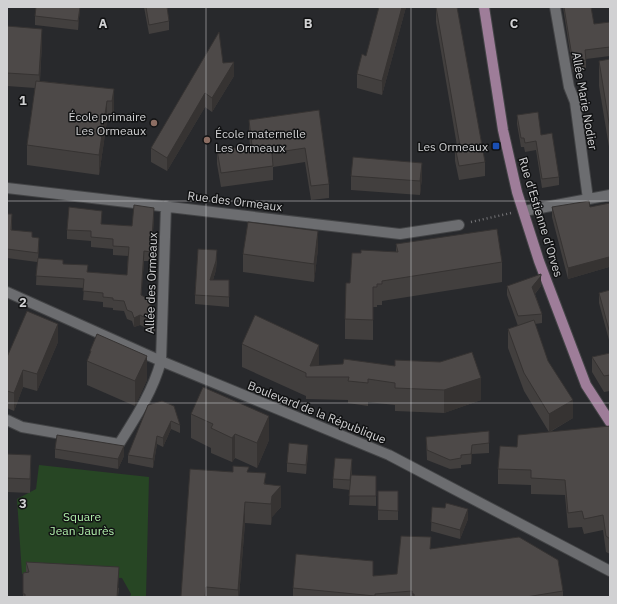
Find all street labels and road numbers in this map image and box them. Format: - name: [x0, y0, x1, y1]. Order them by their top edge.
- street label: Allée Marie Nodier: [569, 51, 601, 152]
- street label: Rue d'Estienne d'Orves: [516, 155, 566, 279]
- street label: Rue des Ormeaux: [187, 188, 283, 214]
- street label: Allée des Ormeaux: [142, 232, 160, 334]
- street label: Boulevard de la République: [246, 377, 389, 447]

